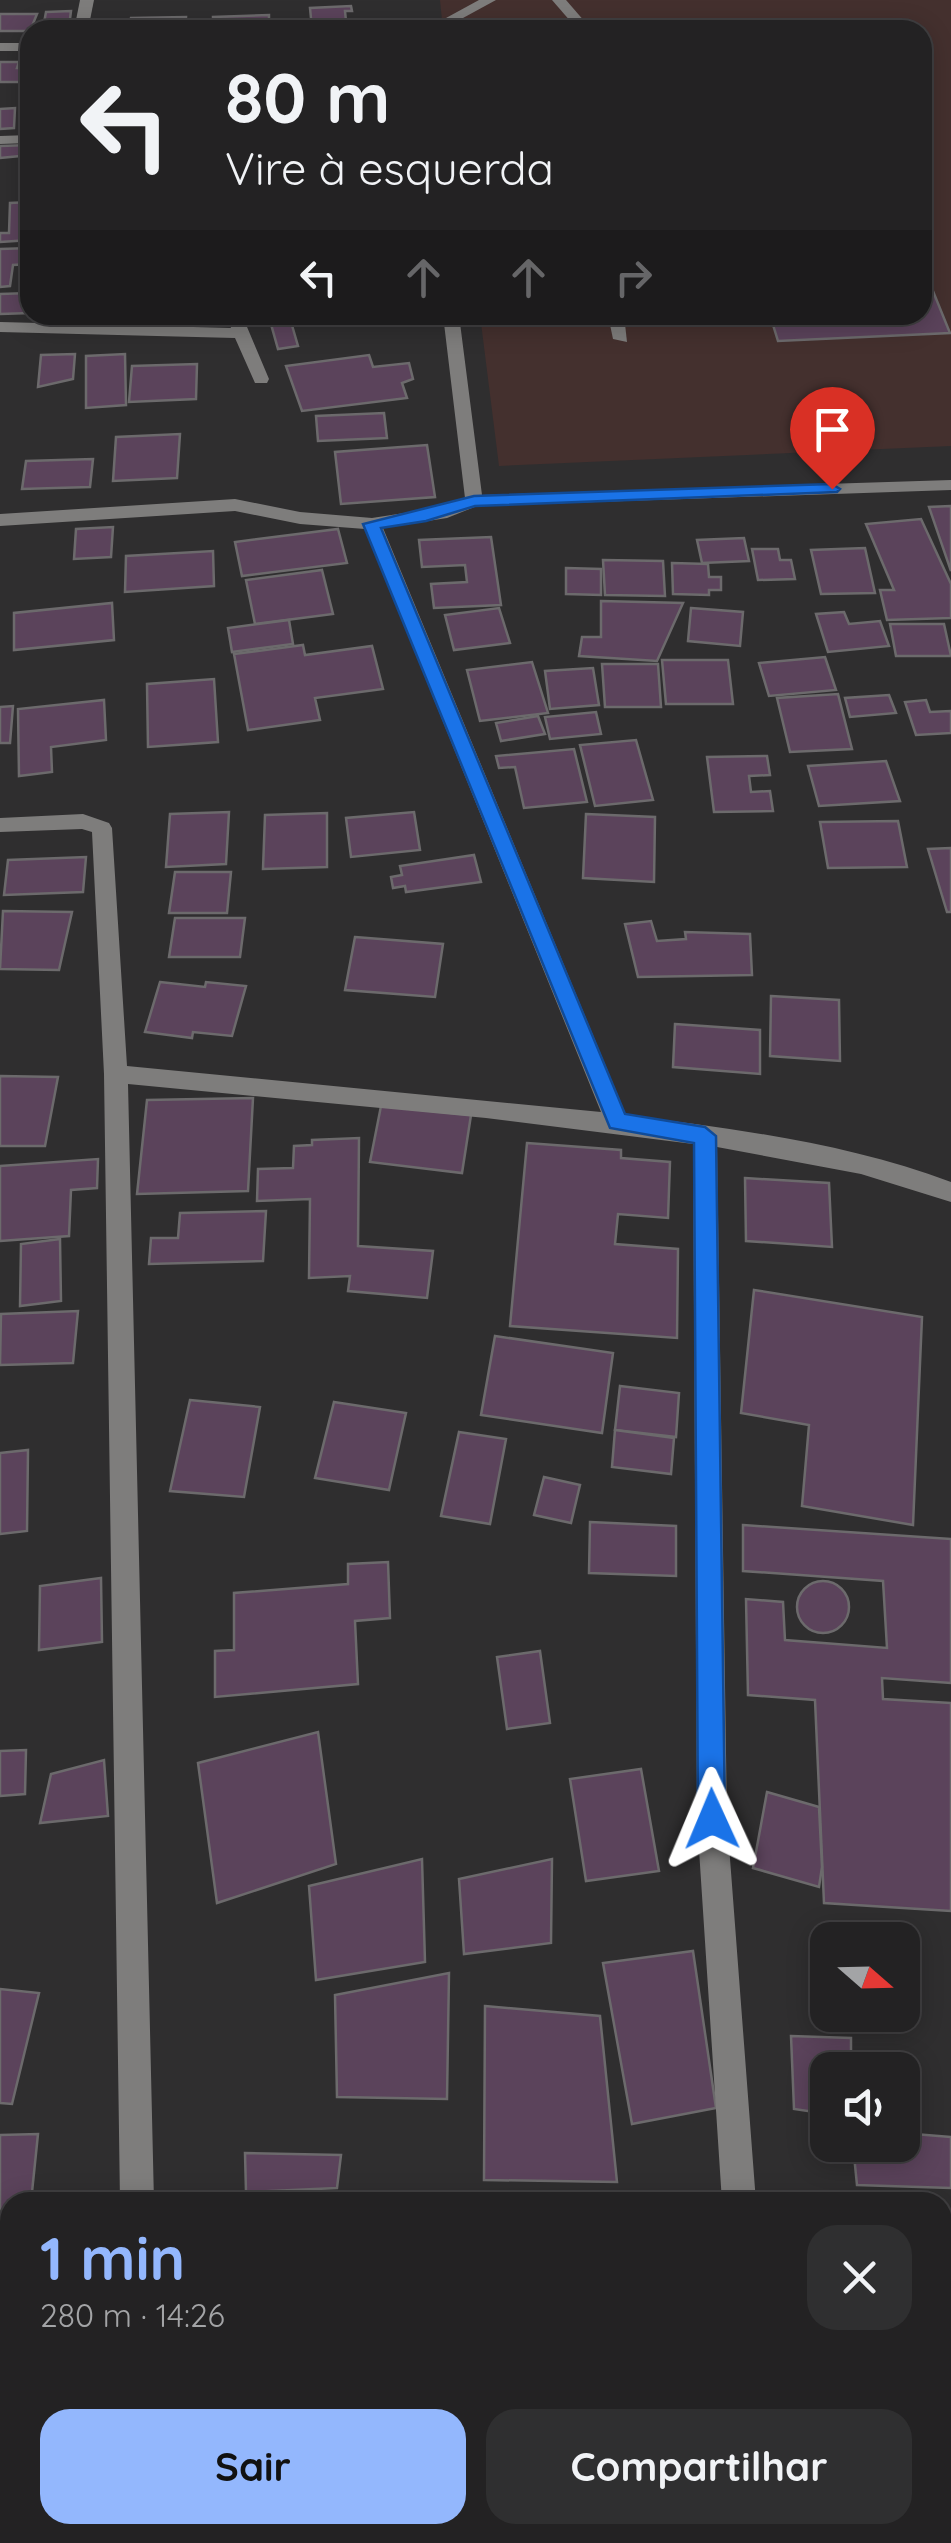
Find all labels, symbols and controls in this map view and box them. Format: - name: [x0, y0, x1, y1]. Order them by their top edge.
- text: 80 m: [225, 53, 390, 141]
- icon: left: [60, 60, 190, 190]
- text: Vire à esquerda: [225, 140, 554, 196]
- icon: left: [291, 250, 346, 305]
- icon: ahead: [396, 250, 451, 305]
- icon: ahead: [501, 250, 556, 305]
- icon: right: [606, 250, 661, 305]
- pin: [790, 387, 875, 490]
- icon: arrive: [805, 402, 860, 457]
- position arrow: [660, 1767, 764, 1871]
- north arrow: [810, 1922, 920, 2032]
- map controls: [810, 1922, 920, 2162]
- button: sound: [810, 2052, 920, 2162]
- text: 1 min: [40, 2220, 185, 2295]
- button: close: [807, 2225, 912, 2330]
- text: 280 m · 14:26: [40, 2295, 225, 2335]
- button: Sair: [40, 2409, 466, 2524]
- button: Compartilhar: [486, 2409, 912, 2524]

